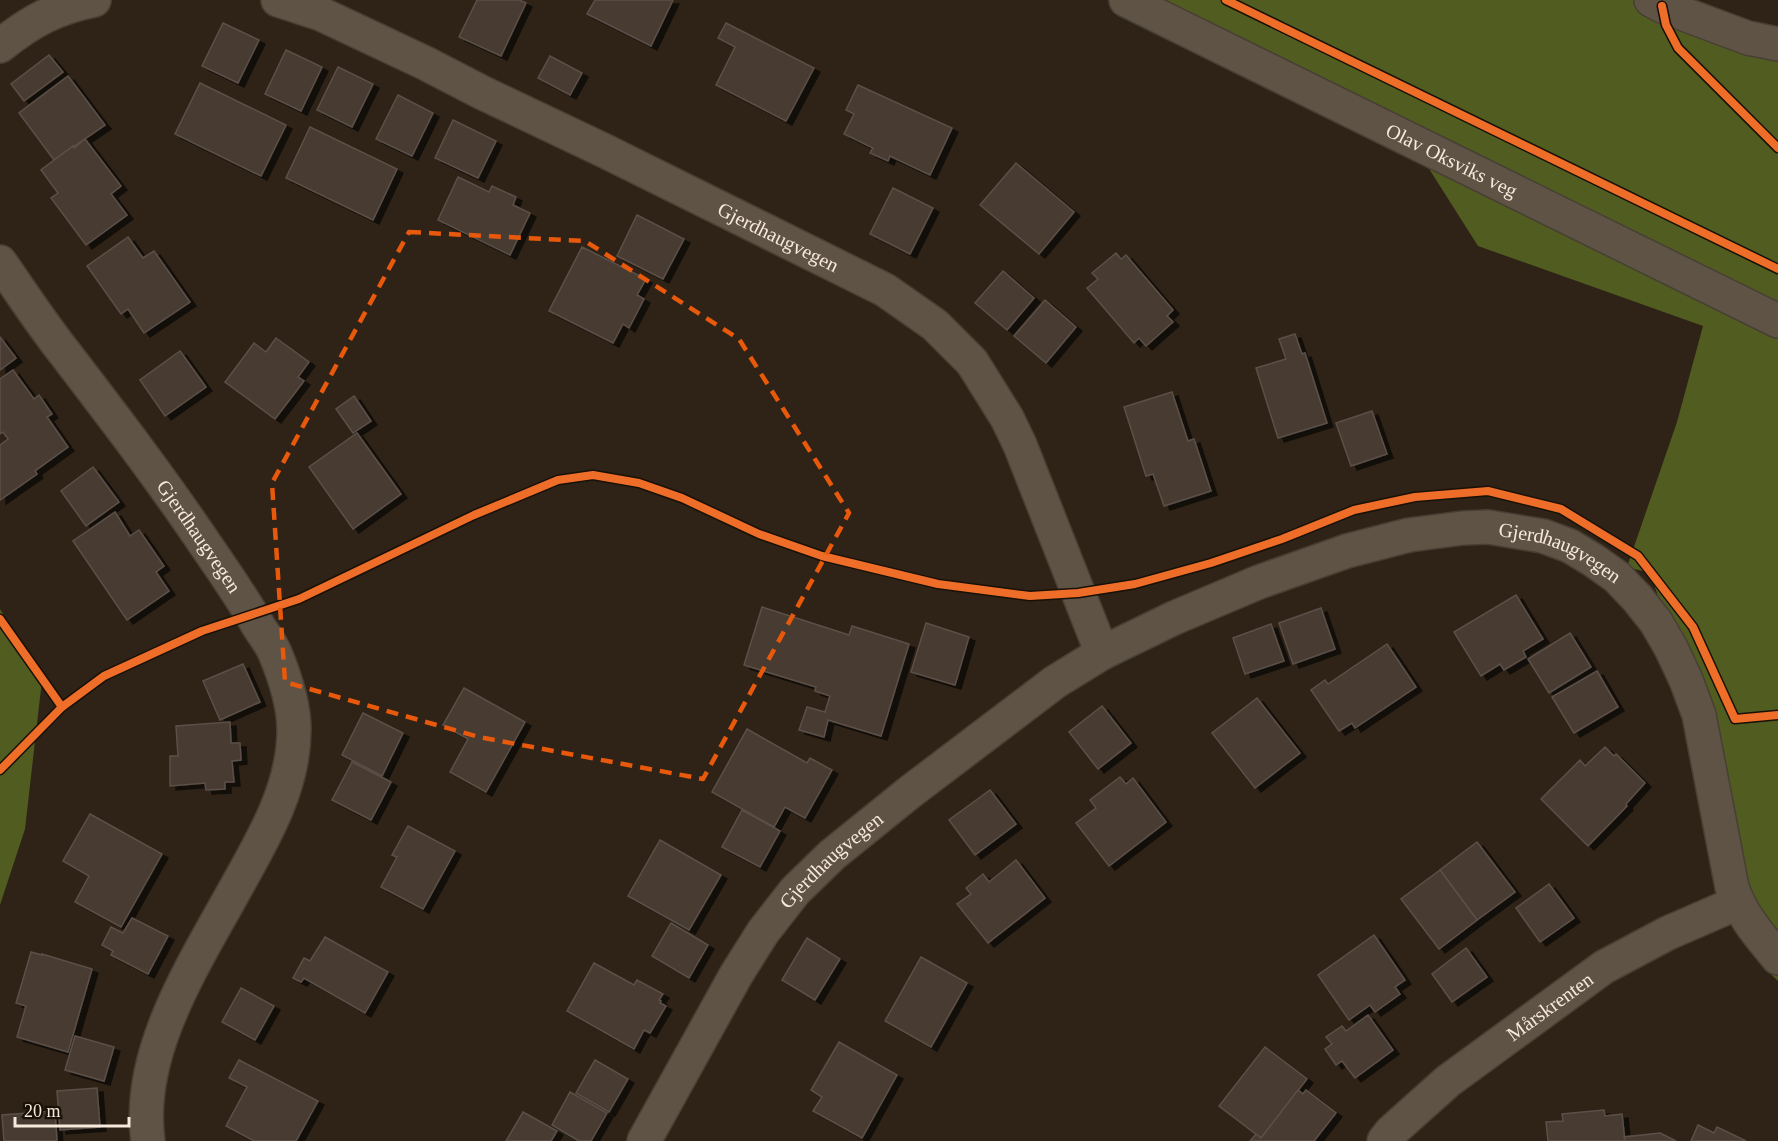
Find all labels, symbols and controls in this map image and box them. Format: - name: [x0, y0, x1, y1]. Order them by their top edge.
- street label: Olav Oksviks veg: [1382, 119, 1521, 203]
- street label: Gjerdhaugvegen: [714, 198, 842, 276]
- street label: Gjerdhaugvegen: [153, 475, 246, 597]
- street label: Gjerdhaugvegen: [1497, 518, 1625, 587]
- street label: Gjerdhaugvegen: [775, 808, 887, 913]
- street label: Mårskrenten: [1502, 968, 1597, 1045]
- scale bar: [15, 1090, 129, 1128]
- text: 20 m: [24, 1101, 61, 1121]

